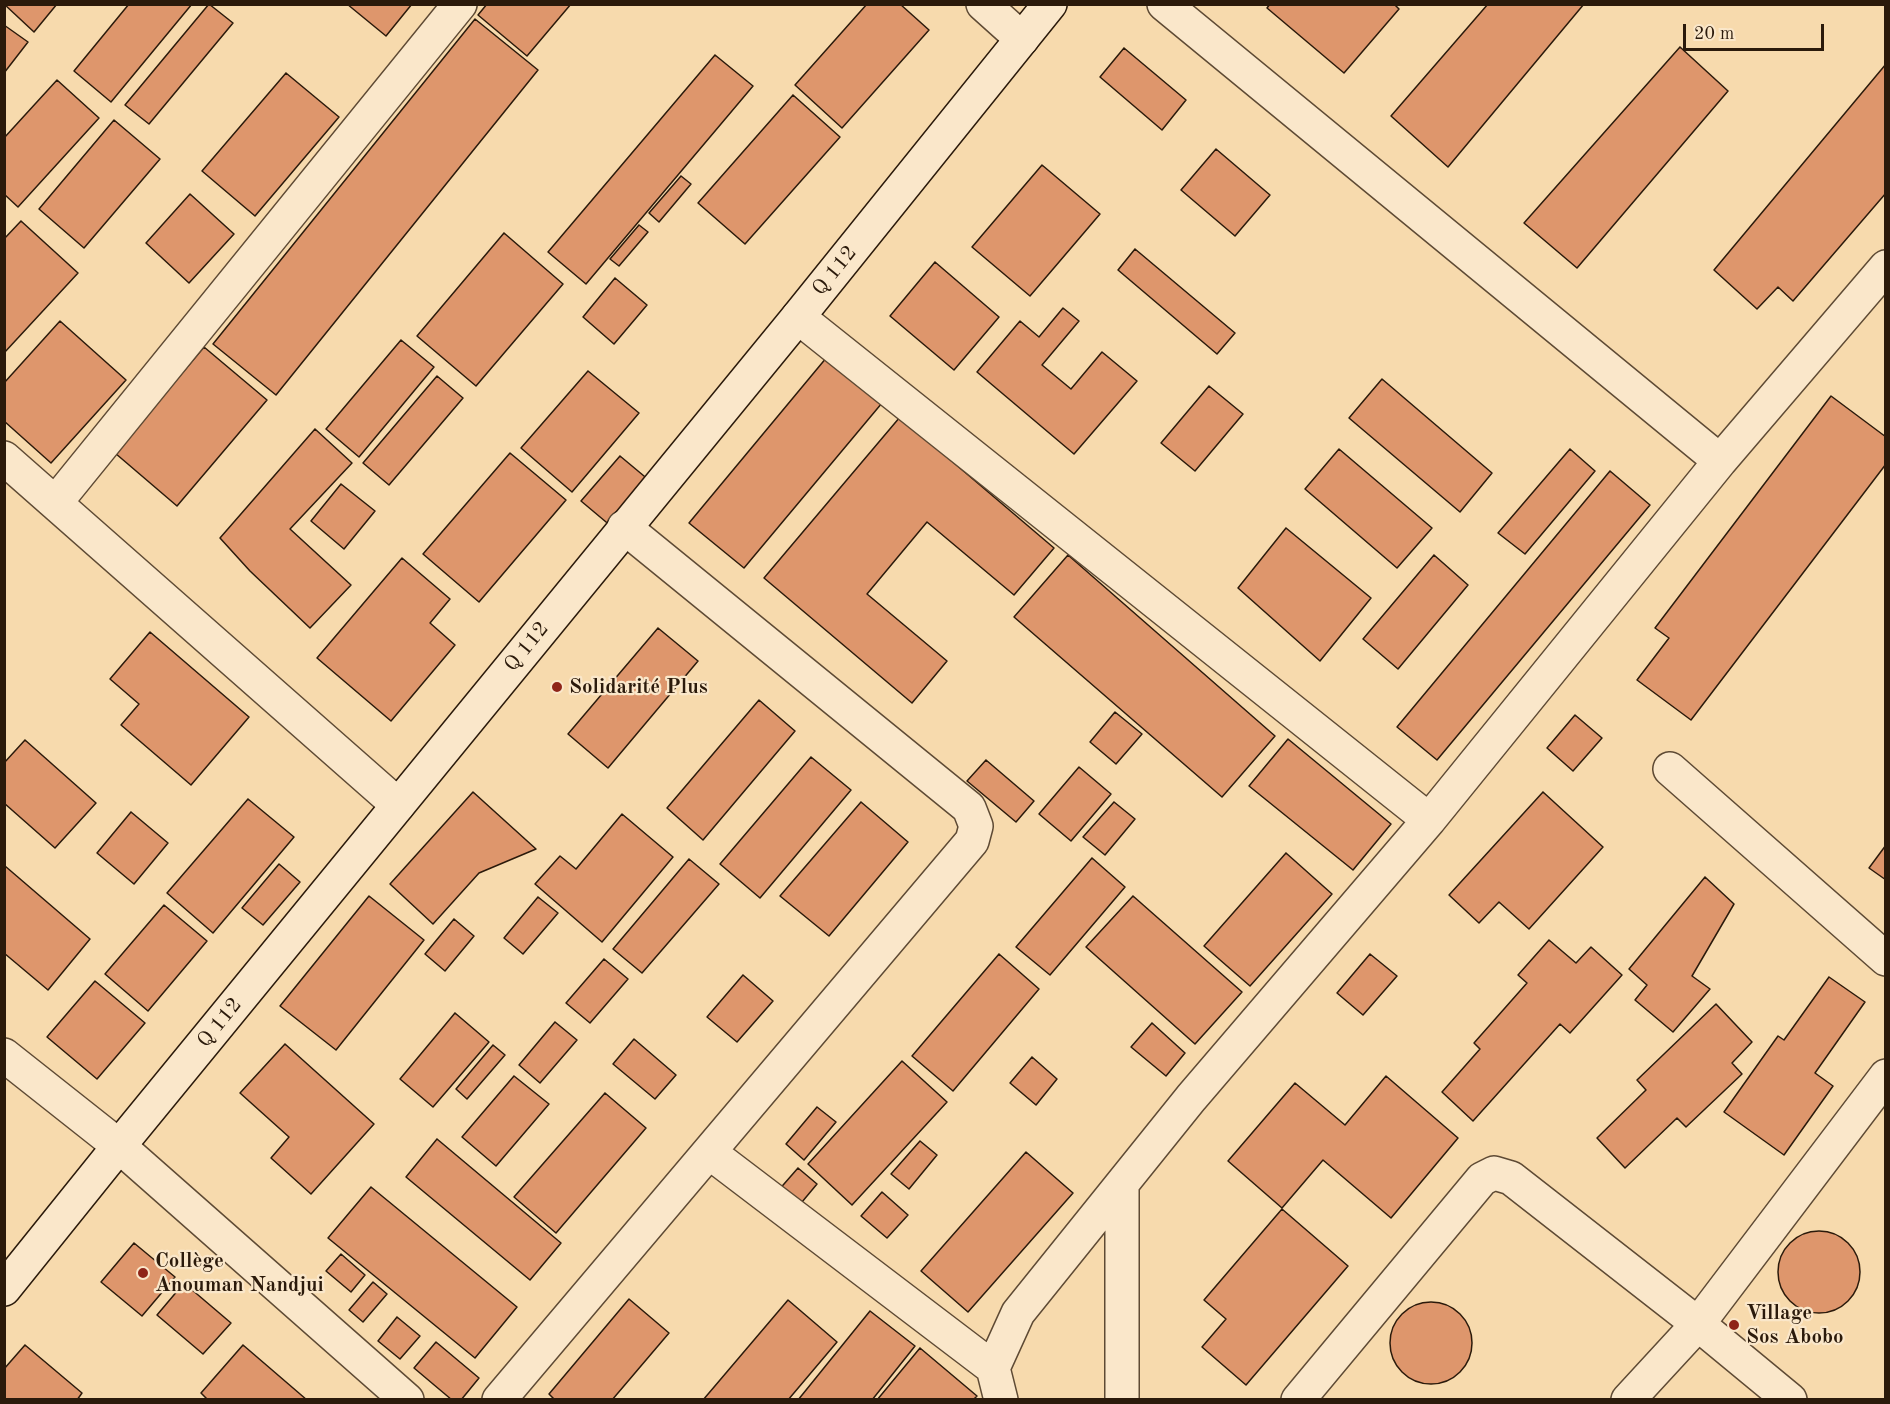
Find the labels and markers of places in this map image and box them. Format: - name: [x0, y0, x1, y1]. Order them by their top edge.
- place label: Solidarité Plus: [569, 674, 708, 700]
- marker: Solidarité Plus: [550, 680, 564, 694]
- place label: Collège Anouman Nandjui: [155, 1248, 324, 1298]
- marker: Collège Anouman Nandjui: [136, 1266, 150, 1280]
- place label: Village Sos Abobo: [1746, 1300, 1844, 1350]
- marker: Village Sos Abobo: [1727, 1318, 1741, 1332]

